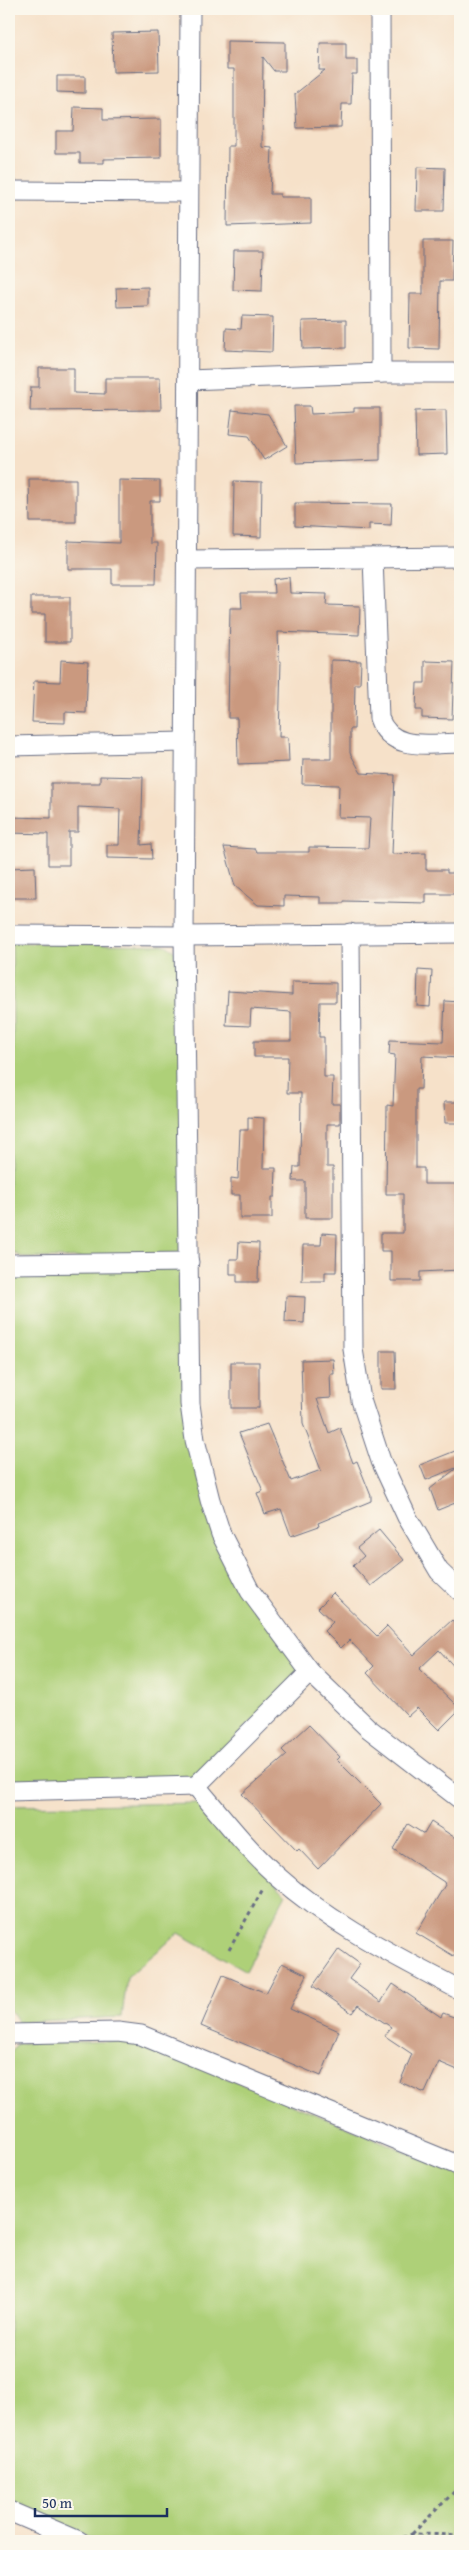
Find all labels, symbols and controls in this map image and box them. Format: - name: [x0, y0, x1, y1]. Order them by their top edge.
- scale bar: [35, 2485, 168, 2517]
- text: 50 m: [42, 2492, 73, 2513]

